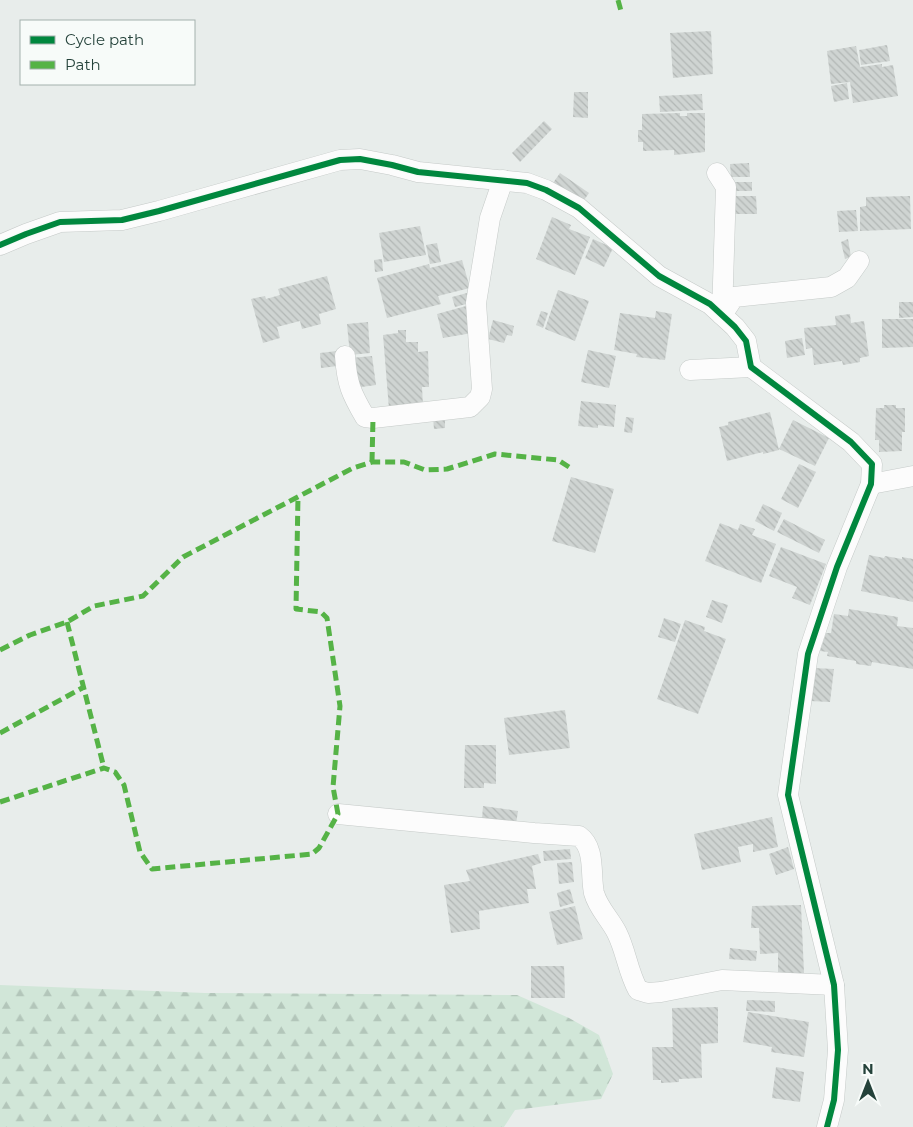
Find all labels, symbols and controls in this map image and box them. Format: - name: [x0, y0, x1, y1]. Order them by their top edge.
- legend: [20, 20, 195, 85]
- text: Cycle path: [65, 30, 144, 49]
- text: Path: [65, 55, 101, 74]
- north arrow: [843, 1057, 893, 1107]
- text: N: [862, 1060, 874, 1078]

